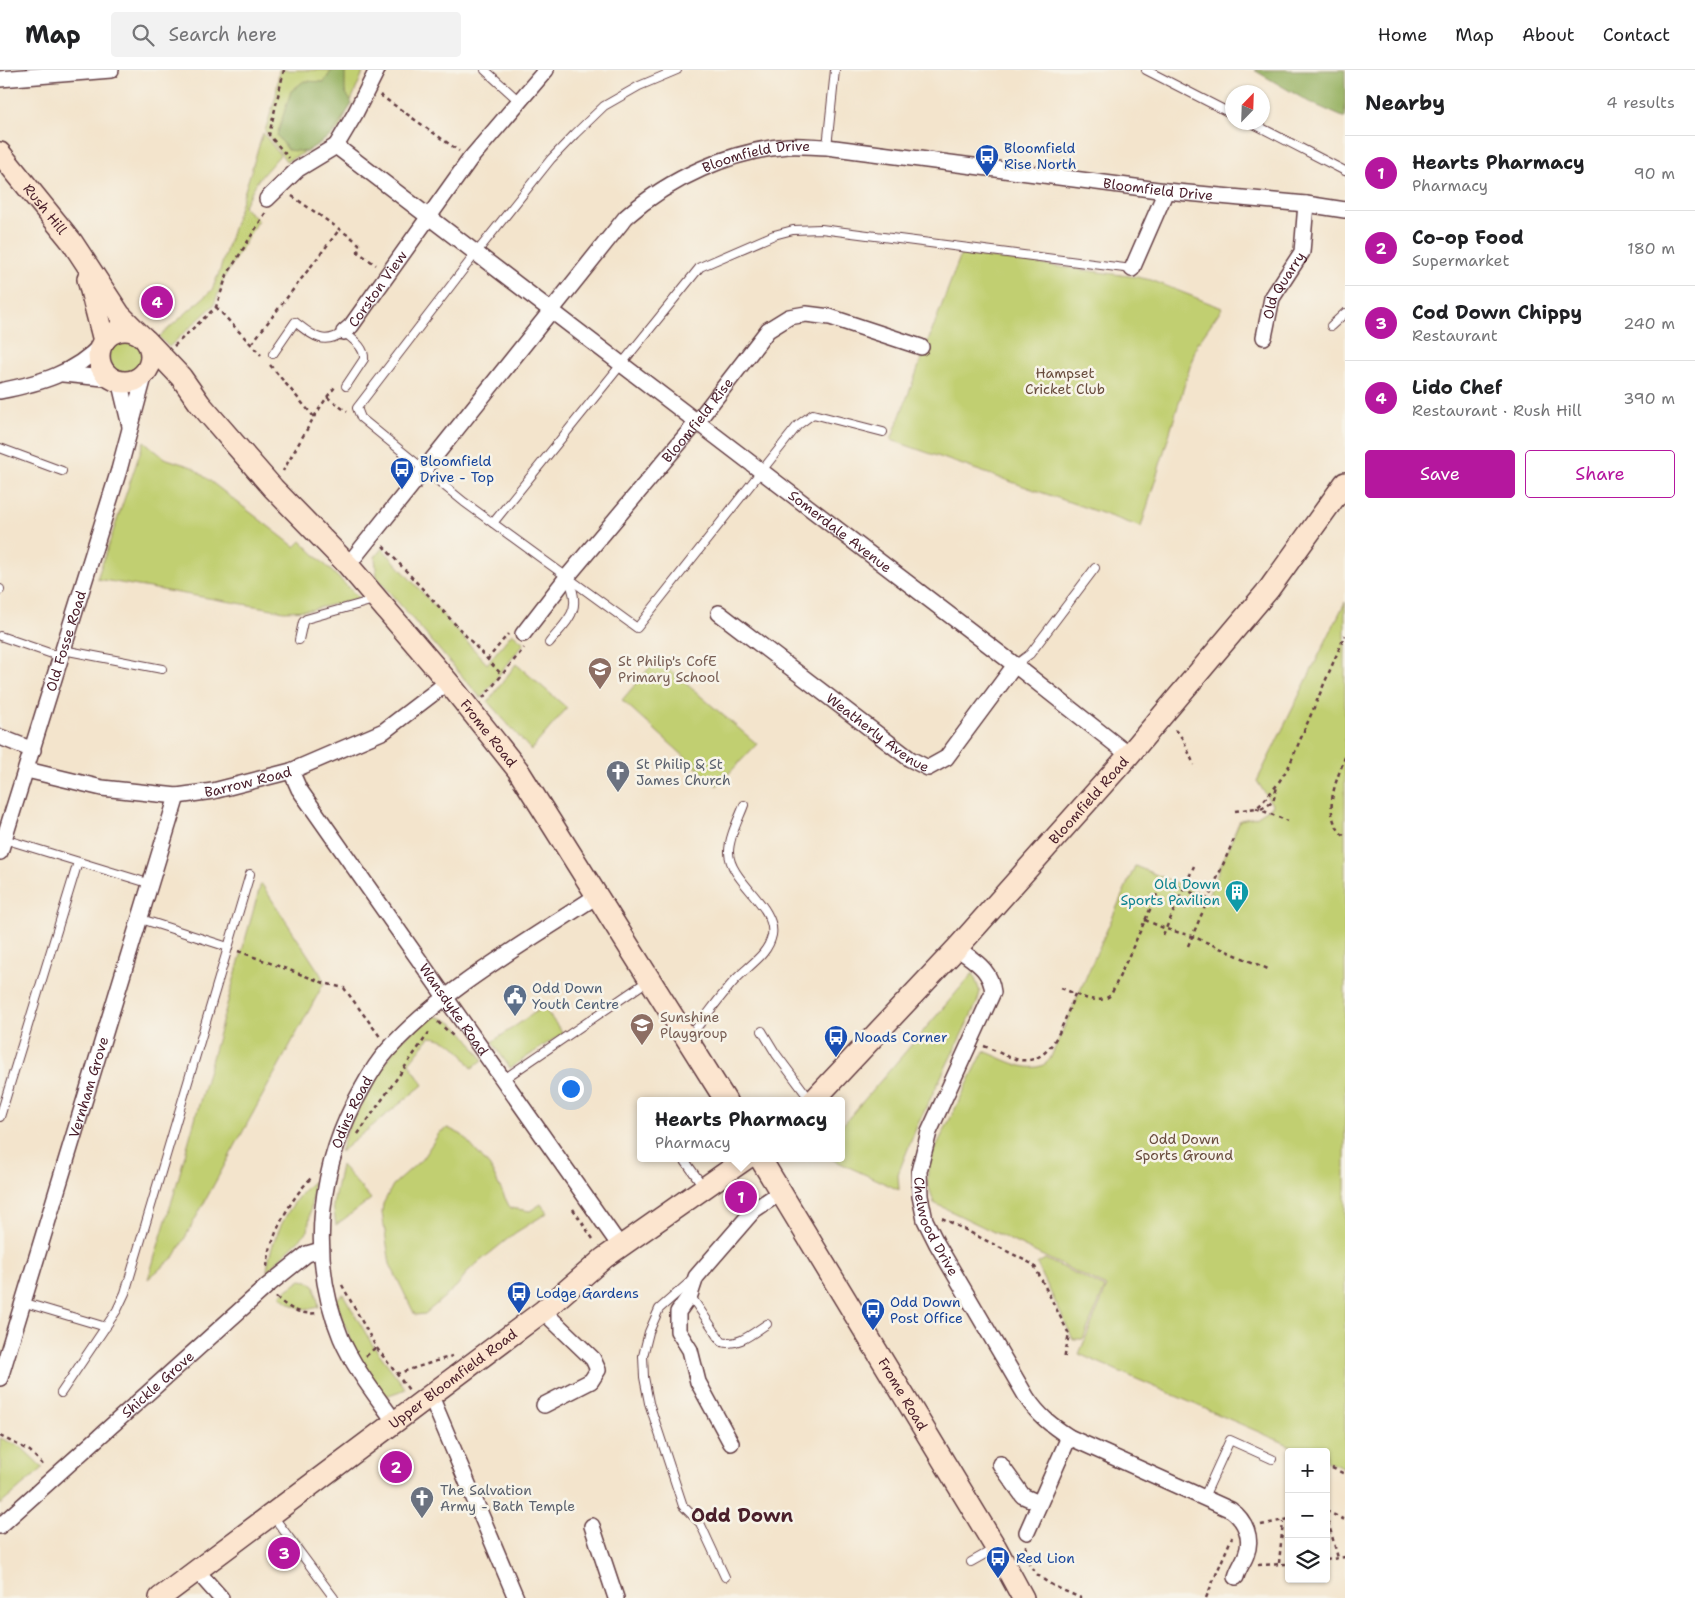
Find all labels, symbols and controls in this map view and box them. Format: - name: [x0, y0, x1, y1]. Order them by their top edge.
- search box: [111, 12, 461, 57]
- text: Map: [25, 19, 81, 51]
- icon: search: [129, 21, 157, 49]
- text: Search here: [169, 22, 277, 47]
- text: Home: [1378, 23, 1427, 47]
- text: Map: [1455, 23, 1494, 47]
- text: About: [1522, 23, 1575, 47]
- text: Contact: [1603, 23, 1670, 47]
- north arrow: [1225, 85, 1270, 130]
- text: Nearby: [1365, 89, 1445, 117]
- text: 4 results: [1606, 92, 1675, 113]
- street label: Bloomfield Drive: [699, 137, 811, 177]
- place label: Bloomfield Rise North: [1004, 139, 1076, 173]
- bus stop icon: Bloomfield Rise North: [974, 143, 1000, 177]
- text: Hearts Pharmacy: [1412, 150, 1585, 175]
- text: 1: [1377, 163, 1385, 184]
- text: 90 m: [1634, 163, 1675, 184]
- street label: Bloomfield Drive: [1102, 174, 1214, 204]
- text: Pharmacy: [1412, 175, 1488, 196]
- street label: Rush Hill: [19, 180, 72, 239]
- text: Co-op Food: [1412, 225, 1524, 250]
- text: 2: [1375, 238, 1387, 259]
- text: 180 m: [1627, 238, 1675, 259]
- street label: Corston View: [344, 247, 411, 331]
- street label: Old Quarry: [1259, 248, 1309, 321]
- text: Supermarket: [1412, 250, 1509, 271]
- pin: 4: [141, 283, 173, 321]
- text: Cod Down Chippy: [1412, 300, 1582, 325]
- text: 3: [1375, 313, 1387, 334]
- text: 240 m: [1623, 313, 1675, 334]
- text: Restaurant: [1412, 325, 1498, 346]
- park label: Hampset Cricket Club: [1025, 364, 1105, 398]
- street label: Bloomfield Rise: [658, 374, 737, 466]
- text: Lido Chef: [1412, 375, 1502, 400]
- text: 4: [1375, 388, 1387, 409]
- text: 390 m: [1623, 388, 1675, 409]
- text: Restaurant · Rush Hill: [1412, 400, 1581, 421]
- button: Save: [1365, 450, 1515, 498]
- button: Share: [1525, 450, 1675, 498]
- place label: Bloomfield Drive - Top: [420, 452, 494, 486]
- bus stop icon: Bloomfield Drive - Top: [389, 456, 415, 490]
- street label: Somerdale Avenue: [785, 486, 895, 577]
- street label: Old Fosse Road: [42, 588, 90, 694]
- place label: St Philip's CofE Primary School: [618, 652, 720, 686]
- school or university icon: St Philip's CofE Primary School: [587, 656, 613, 690]
- street label: Weatherly Avenue: [822, 689, 932, 776]
- street label: Frome Road: [456, 696, 521, 771]
- street label: Bloomfield Road: [1045, 753, 1133, 848]
- place label: St Philip & St James Church: [636, 755, 731, 789]
- church icon: St Philip & St James Church: [605, 759, 631, 793]
- street label: Barrow Road: [203, 762, 294, 801]
- place label: Old Down Sports Pavilion: [1120, 875, 1220, 909]
- building icon: Old Down Sports Pavilion: [1224, 879, 1250, 913]
- street label: Wansdyke Road: [415, 960, 493, 1059]
- place label: Odd Down Youth Centre: [532, 979, 619, 1013]
- public building icon: Odd Down Youth Centre: [502, 983, 528, 1017]
- place label: Sunshine Playgroup: [660, 1008, 728, 1042]
- school or university icon: Sunshine Playgroup: [629, 1012, 655, 1046]
- bus stop icon: Noads Corner: [823, 1024, 849, 1058]
- place label: Noads Corner: [854, 1028, 948, 1046]
- street label: Vernham Grove: [65, 1034, 112, 1140]
- street label: Odins Road: [327, 1073, 376, 1151]
- your location: [558, 1076, 584, 1102]
- popup: [637, 1097, 845, 1162]
- text: Hearts Pharmacy: [655, 1107, 827, 1132]
- park label: Odd Down Sports Ground: [1135, 1130, 1233, 1164]
- text: Pharmacy: [655, 1132, 731, 1153]
- street label: Chelwood Drive: [910, 1177, 963, 1279]
- pin: 1: [725, 1178, 757, 1216]
- bus stop icon: Lodge Gardens: [506, 1280, 532, 1314]
- place label: Lodge Gardens: [536, 1284, 639, 1302]
- place label: Odd Down Post Office: [890, 1293, 963, 1327]
- bus stop icon: Odd Down Post Office: [860, 1297, 886, 1331]
- street label: Upper Bloomfield Road: [385, 1325, 521, 1432]
- street label: Shickle Grove: [118, 1347, 198, 1422]
- street label: Frome Road: [874, 1355, 932, 1434]
- pin: 2: [380, 1448, 412, 1486]
- map controls: [1285, 1448, 1330, 1583]
- button: +: [1285, 1448, 1330, 1493]
- place label: The Salvation Army - Bath Temple: [440, 1481, 575, 1515]
- church icon: The Salvation Army - Bath Temple: [409, 1485, 435, 1519]
- button: −: [1285, 1493, 1330, 1538]
- district label: Odd Down: [691, 1503, 793, 1528]
- pin: 3: [268, 1534, 300, 1572]
- button: layers: [1285, 1538, 1330, 1583]
- bus stop icon: Red Lion: [985, 1545, 1011, 1579]
- place label: Red Lion: [1016, 1549, 1075, 1567]

